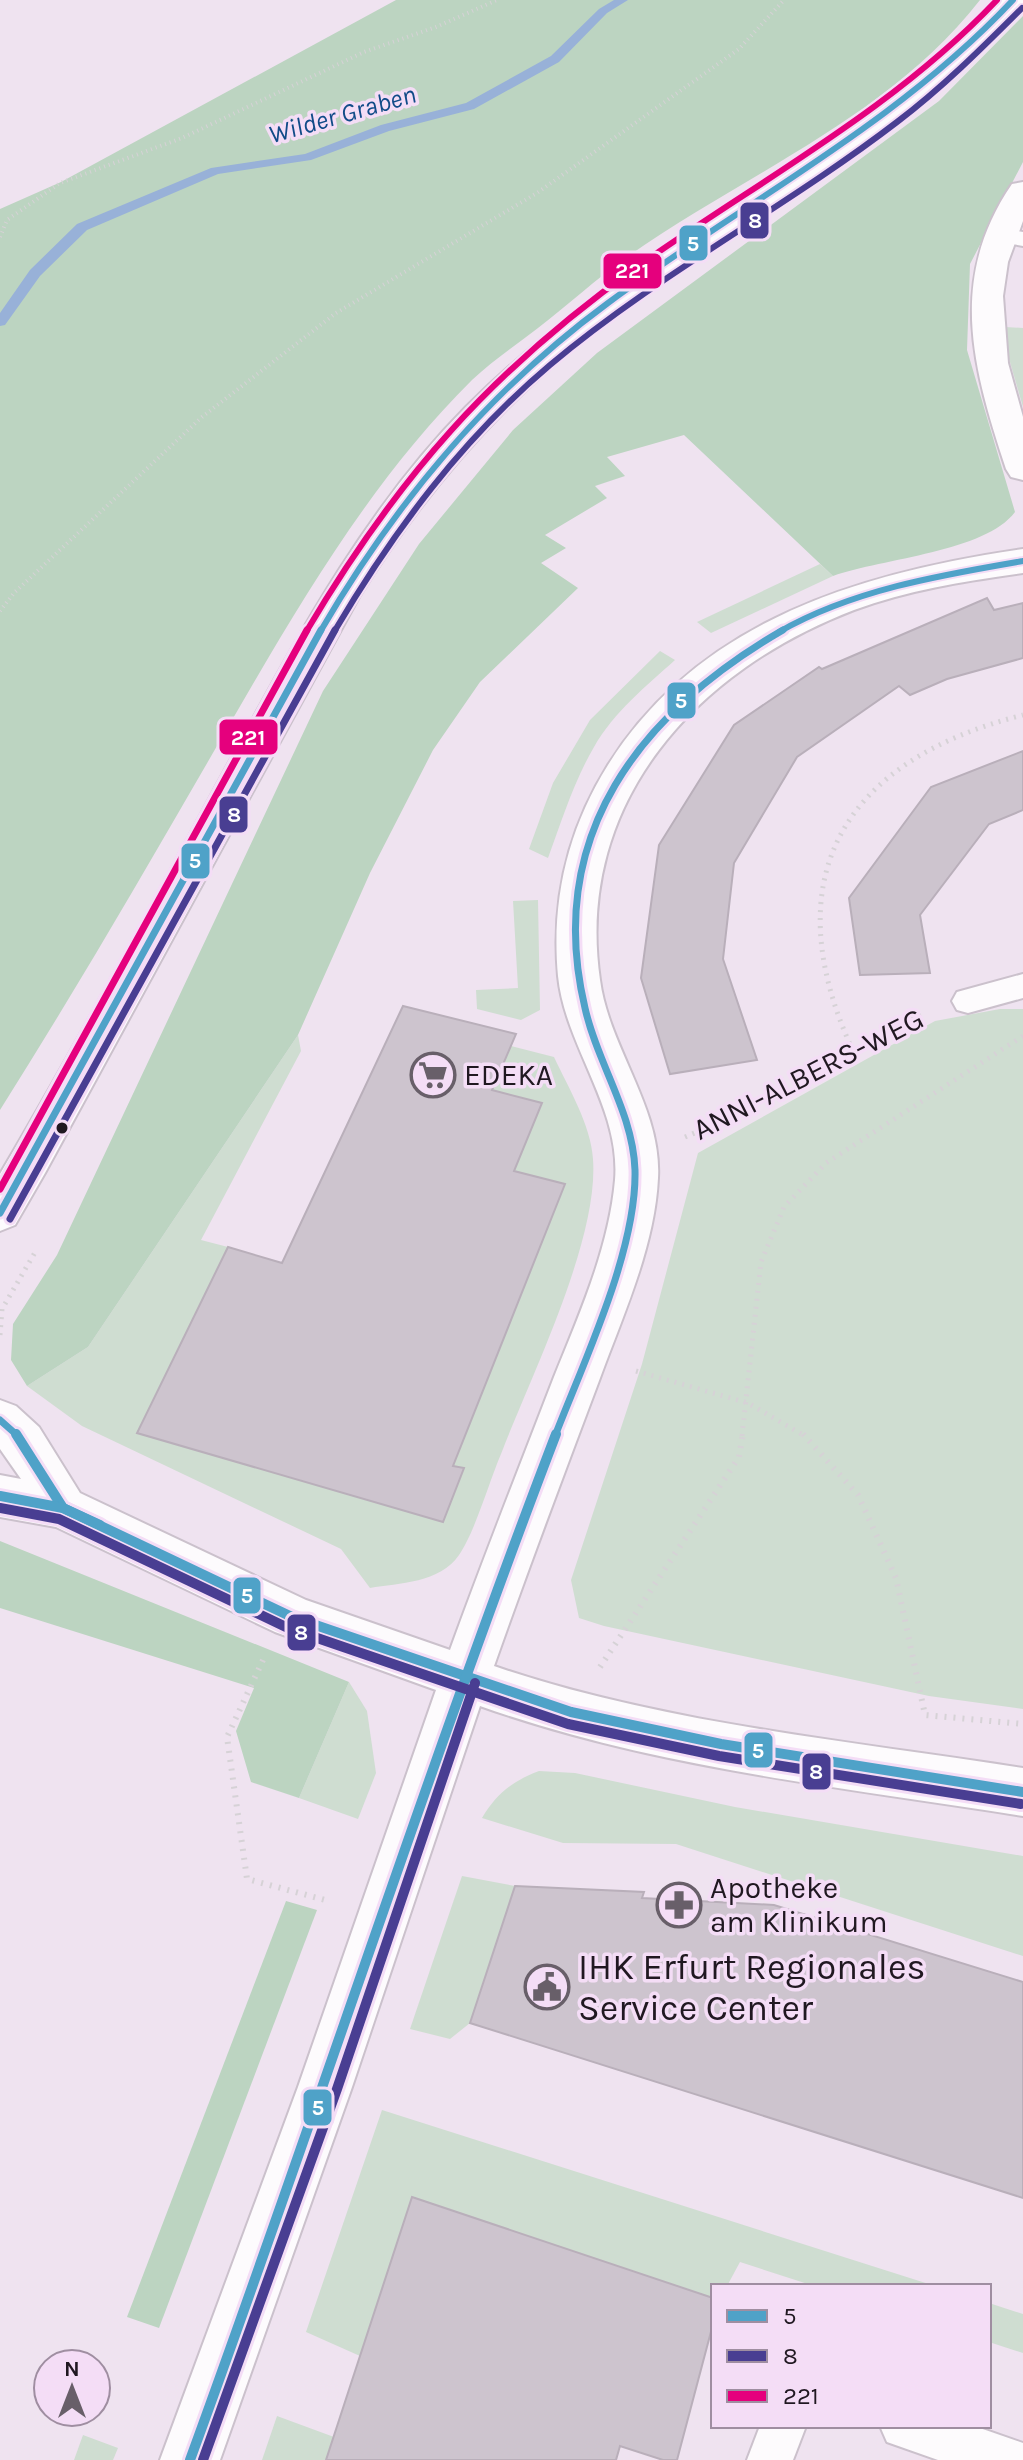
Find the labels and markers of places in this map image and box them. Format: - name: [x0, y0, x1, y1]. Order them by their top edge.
- supermarket icon: EDEKA: [409, 1051, 457, 1099]
- place label: EDEKA: [464, 1057, 553, 1093]
- unlabelled marker: [54, 1120, 70, 1136]
- place label: Apotheke am Klinikum: [710, 1870, 887, 1940]
- pharmacy icon: Apotheke am Klinikum: [655, 1881, 703, 1929]
- place label: IHK Erfurt Regionales Service Center: [578, 1946, 925, 2029]
- public building icon: IHK Erfurt Regionales Service Center: [523, 1963, 571, 2011]

